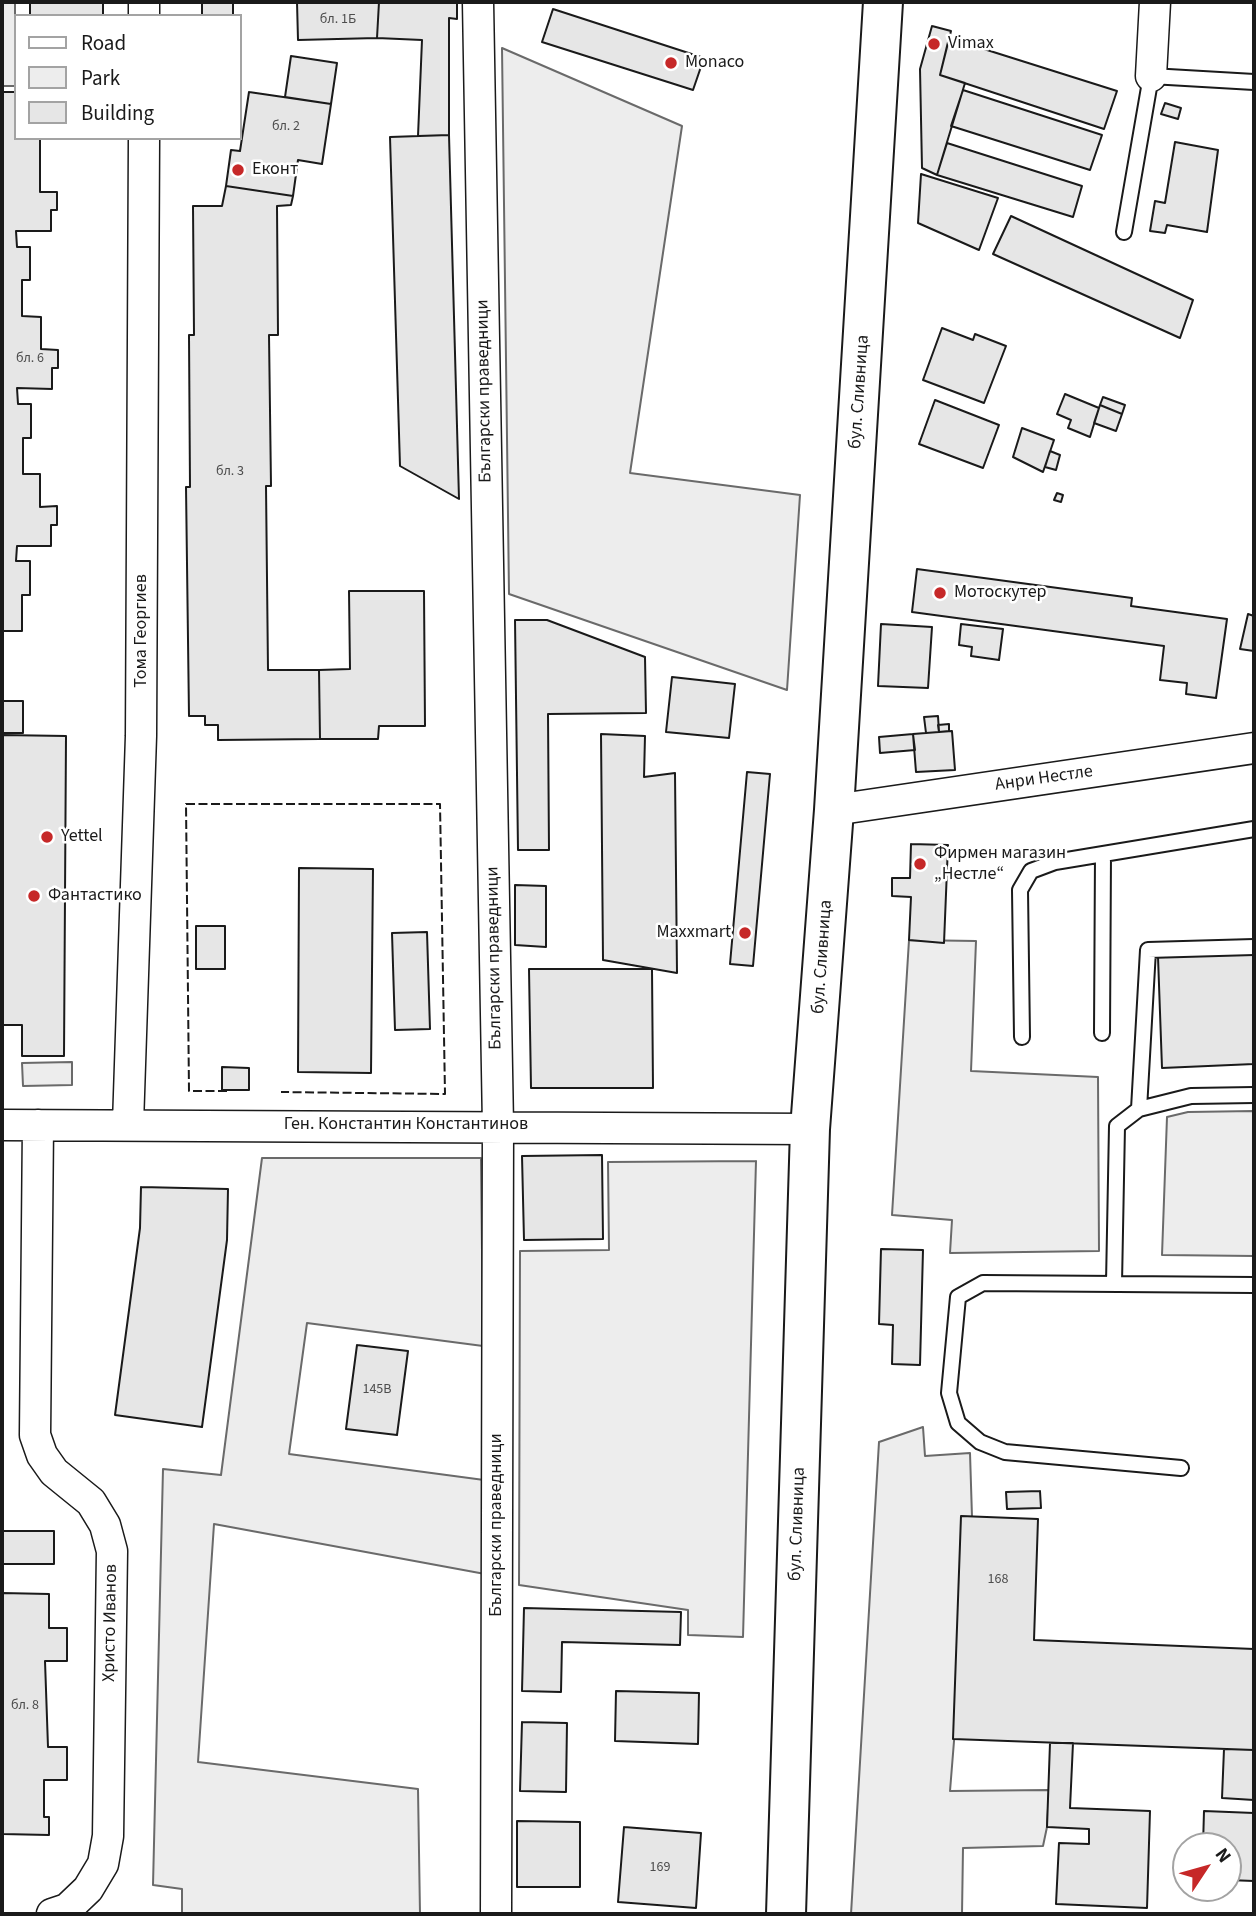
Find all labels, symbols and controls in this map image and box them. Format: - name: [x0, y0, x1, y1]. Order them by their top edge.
- house number: бл. 1Б: [320, 12, 356, 28]
- legend: [14, 14, 242, 140]
- text: Road: [81, 28, 126, 58]
- place label: Vimax: [948, 33, 994, 55]
- marker: Vimax: [926, 36, 942, 52]
- place label: Monaco: [685, 52, 744, 74]
- marker: Monaco: [663, 55, 679, 71]
- text: Park: [81, 63, 120, 93]
- text: Building: [81, 98, 154, 128]
- house number: бл. 2: [272, 119, 300, 135]
- place label: Еконт: [252, 159, 298, 181]
- marker: Еконт: [230, 162, 246, 178]
- street label: Български праведници: [473, 299, 497, 483]
- street label: бул. Сливница: [845, 334, 875, 450]
- house number: бл. 6: [16, 351, 44, 367]
- house number: бл. 3: [216, 464, 244, 480]
- street label: Тома Георгиев: [131, 574, 153, 688]
- place label: Мотоскутер: [954, 582, 1047, 604]
- marker: Мотоскутер: [932, 585, 948, 601]
- street label: Анри Нестле: [994, 761, 1094, 797]
- place label: Yettel: [61, 826, 103, 848]
- marker: Yettel: [39, 829, 55, 845]
- place label: Фирмен магазин „Нестле“: [934, 843, 1066, 886]
- marker: Фирмен магазин „Нестле“: [912, 856, 928, 872]
- street label: Български праведници: [483, 866, 507, 1050]
- place label: Фантастико: [48, 885, 142, 907]
- marker: Фантастико: [26, 888, 42, 904]
- street label: бул. Сливница: [808, 899, 838, 1015]
- place label: Maxxmart: [656, 922, 731, 944]
- marker: Maxxmart: [737, 925, 753, 941]
- street label: Ген. Константин Константинов: [284, 1114, 528, 1136]
- house number: 145В: [362, 1382, 392, 1398]
- street label: Български праведници: [486, 1433, 508, 1617]
- street label: бул. Сливница: [785, 1467, 811, 1581]
- street label: Христо Иванов: [99, 1564, 123, 1682]
- house number: 168: [988, 1572, 1008, 1588]
- house number: бл. 8: [11, 1698, 39, 1714]
- north arrow: [1172, 1832, 1242, 1902]
- text: N: [1208, 1842, 1237, 1869]
- house number: 169: [650, 1860, 670, 1876]

